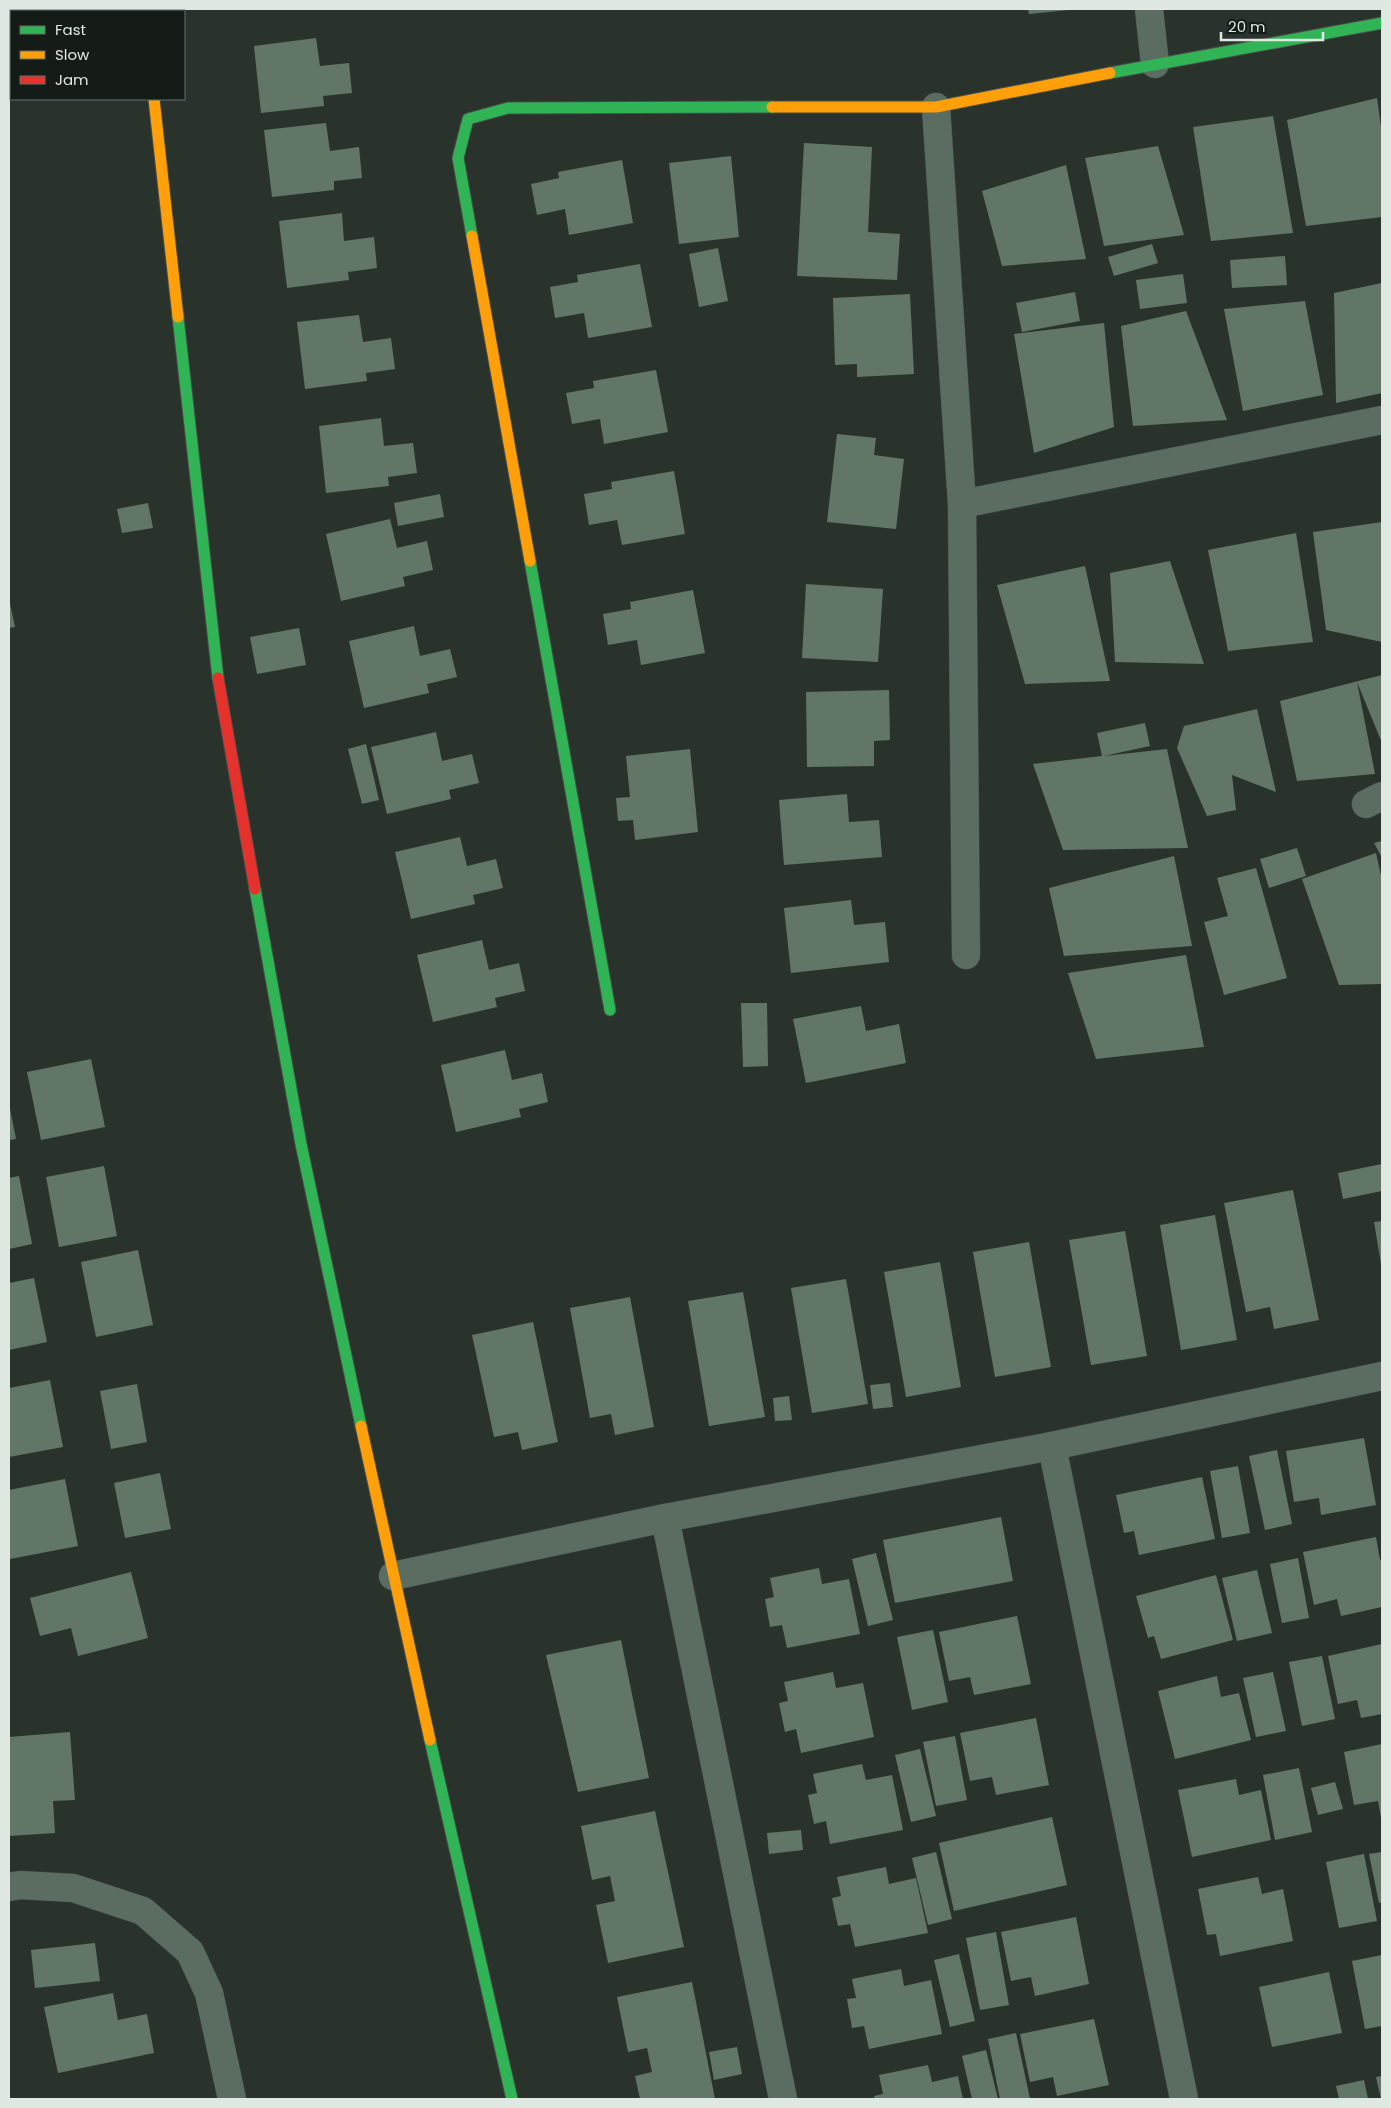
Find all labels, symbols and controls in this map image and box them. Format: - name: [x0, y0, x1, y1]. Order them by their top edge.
- legend: [10, 10, 185, 100]
- scale bar: [1221, 10, 1324, 42]
- text: 20 m: [1228, 16, 1266, 37]
- text: Fast: [55, 19, 86, 40]
- text: Slow: [55, 44, 90, 65]
- text: Jam: [55, 69, 89, 90]

